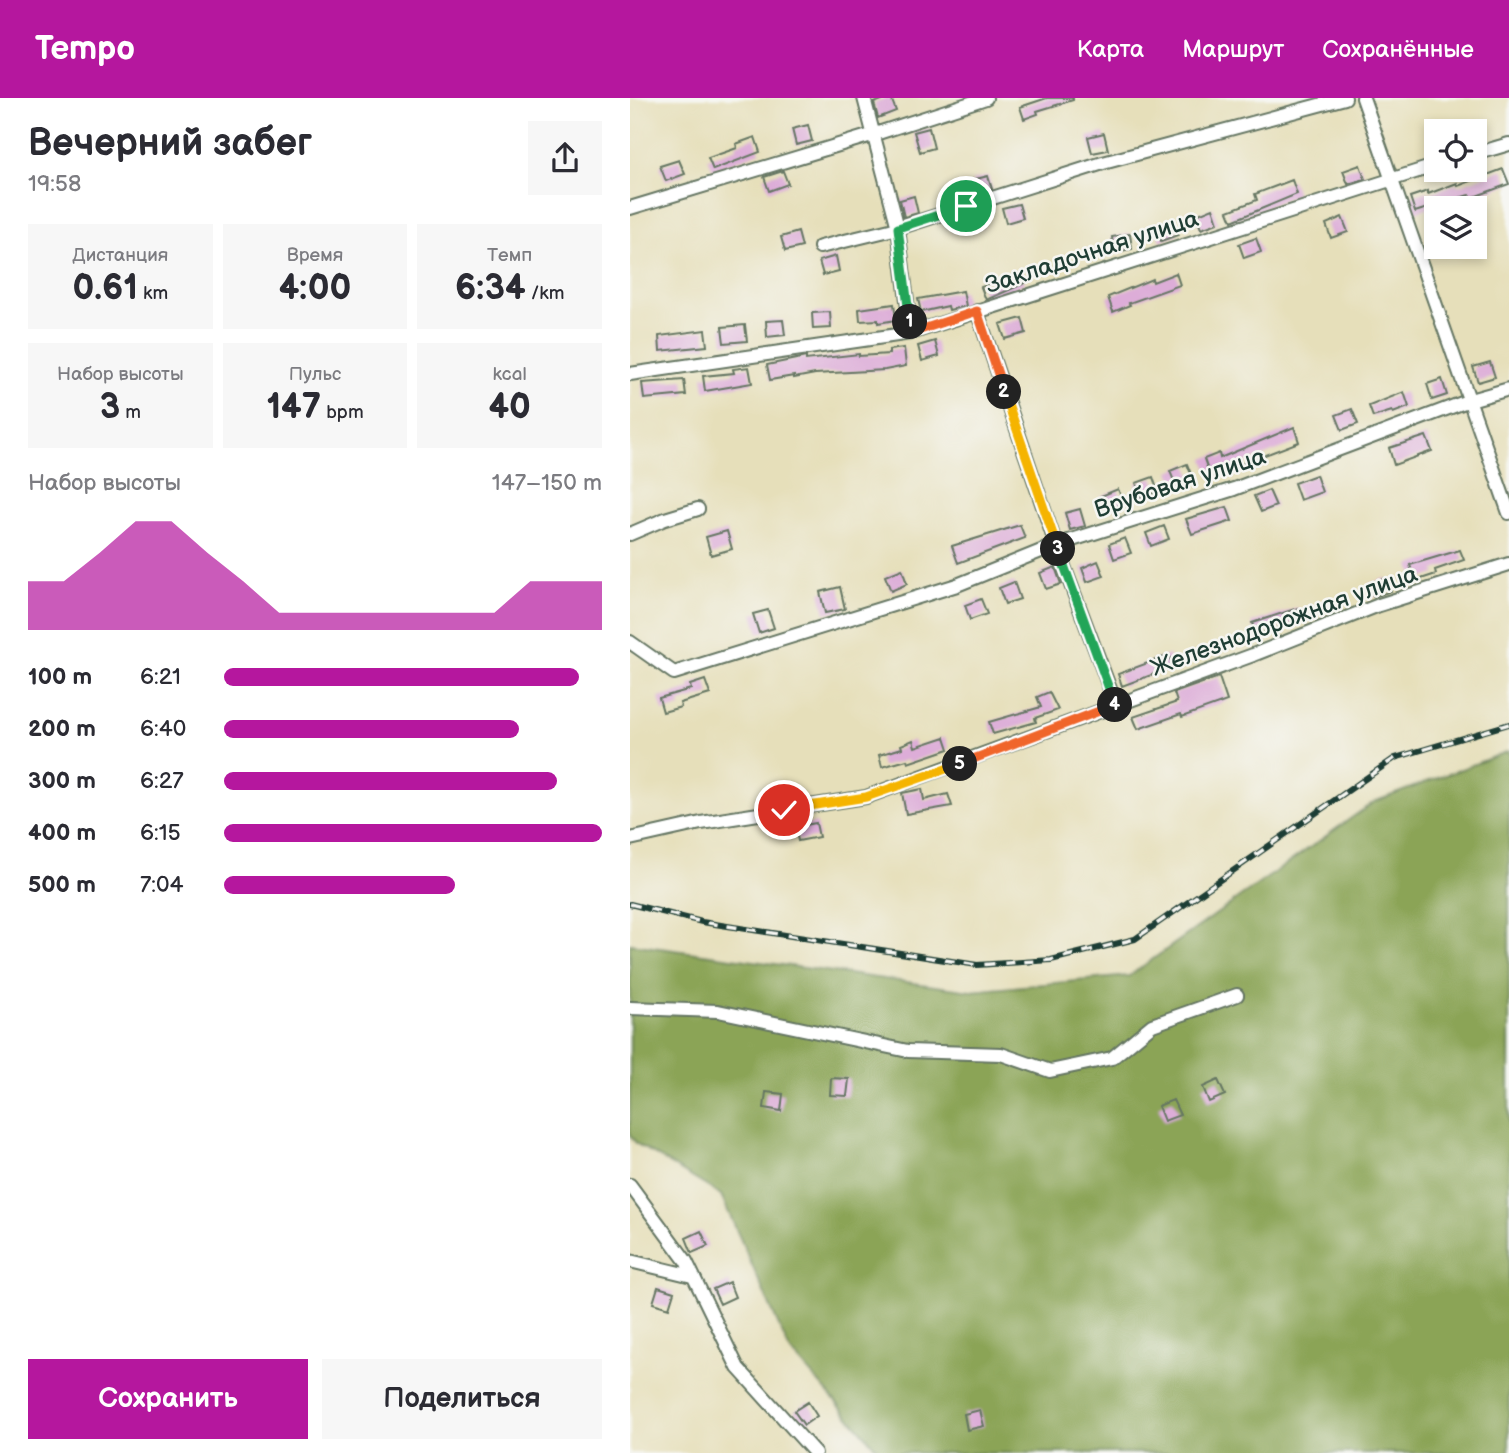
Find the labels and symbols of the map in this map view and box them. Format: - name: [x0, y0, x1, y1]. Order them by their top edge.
- pin: [936, 176, 996, 236]
- street label: Закладочная улица: [982, 204, 1202, 300]
- pin: 1: [892, 304, 928, 340]
- pin: 2: [986, 374, 1022, 410]
- street label: Врубовая улица: [1091, 442, 1269, 524]
- pin: 3: [1040, 532, 1076, 566]
- street label: Железнодорожная улица: [1147, 559, 1421, 683]
- pin: 4: [1098, 688, 1133, 722]
- pin: 5: [942, 746, 978, 782]
- pin: [754, 780, 814, 840]

